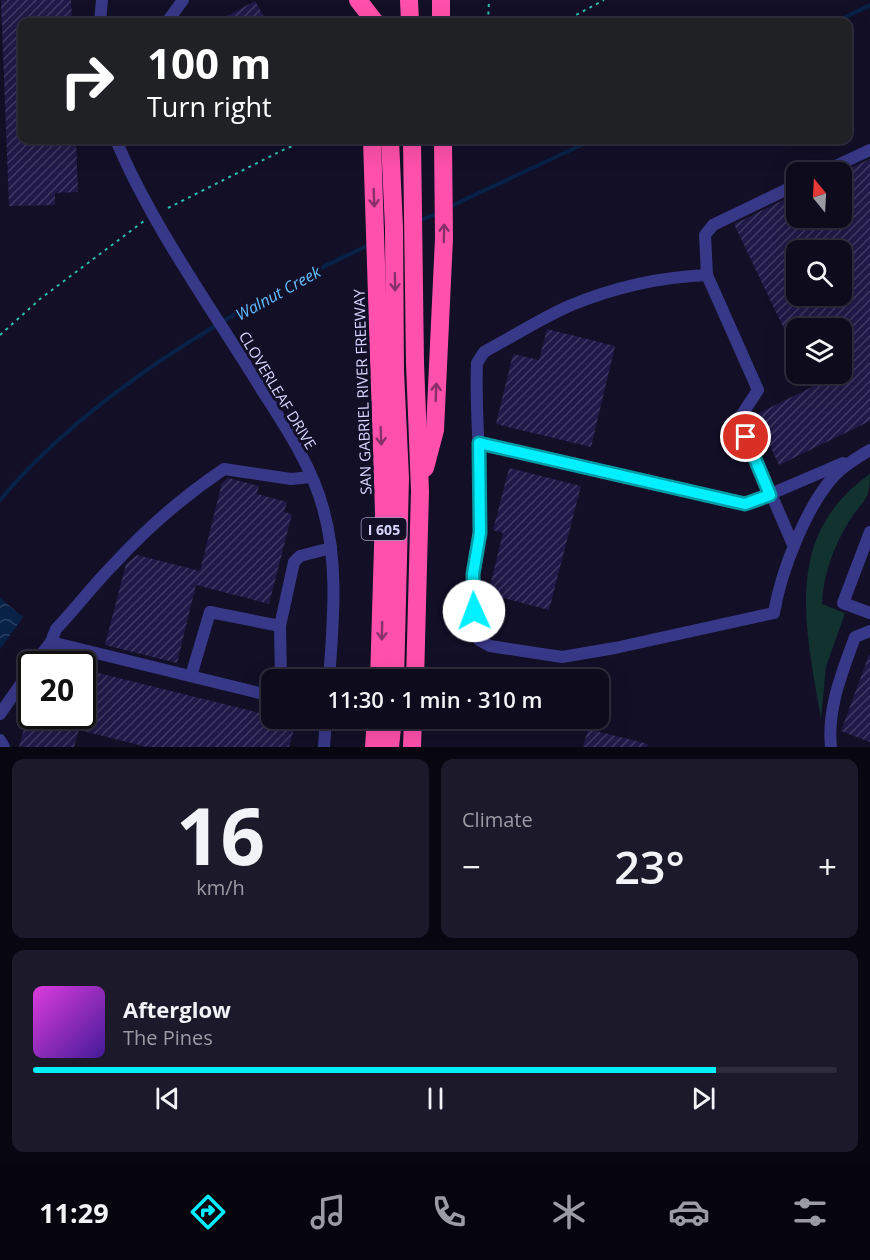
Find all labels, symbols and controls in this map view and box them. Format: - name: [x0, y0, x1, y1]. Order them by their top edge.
- text: 100 m: [147, 34, 271, 91]
- icon: right: [48, 42, 126, 120]
- text: Turn right: [147, 88, 272, 125]
- north arrow: [786, 162, 852, 228]
- map controls: [786, 162, 852, 384]
- one-way arrow: [369, 187, 380, 207]
- one-way arrow: [438, 223, 450, 243]
- button: search: [786, 240, 852, 306]
- water label: Walnut Creek: [232, 260, 326, 325]
- one-way arrow: [389, 271, 401, 291]
- street label: SAN GABRIEL RIVER FREEWAY: [348, 288, 376, 495]
- button: layers: [786, 318, 852, 384]
- street label: CLOVERLEAF DRIVE: [235, 327, 321, 453]
- one-way arrow: [430, 382, 441, 402]
- pin: [720, 411, 771, 462]
- icon: arrive: [729, 420, 762, 453]
- one-way arrow: [375, 426, 386, 446]
- road number: I 605: [362, 518, 406, 540]
- position arrow: [442, 579, 506, 643]
- one-way arrow: [376, 621, 387, 641]
- speed limit sign: 20: [18, 651, 96, 729]
- text: 11:30 · 1 min · 310 m: [327, 684, 543, 714]
- text: 16: [176, 782, 265, 888]
- text: Climate: [462, 806, 533, 833]
- text: 23°: [614, 836, 685, 897]
- text: −: [462, 844, 481, 889]
- text: +: [818, 844, 837, 889]
- text: km/h: [196, 874, 245, 901]
- text: Afterglow: [123, 994, 231, 1024]
- text: The Pines: [123, 1024, 213, 1051]
- icon: previous: [151, 1082, 184, 1115]
- icon: pause: [419, 1082, 452, 1115]
- icon: next: [687, 1082, 720, 1115]
- icon: directions: [187, 1191, 229, 1233]
- icon: music: [307, 1191, 349, 1233]
- icon: phone: [428, 1191, 470, 1233]
- icon: climate: [548, 1191, 590, 1233]
- icon: car: [668, 1191, 710, 1233]
- icon: filters: [789, 1191, 831, 1233]
- text: 11:29: [39, 1194, 109, 1231]

